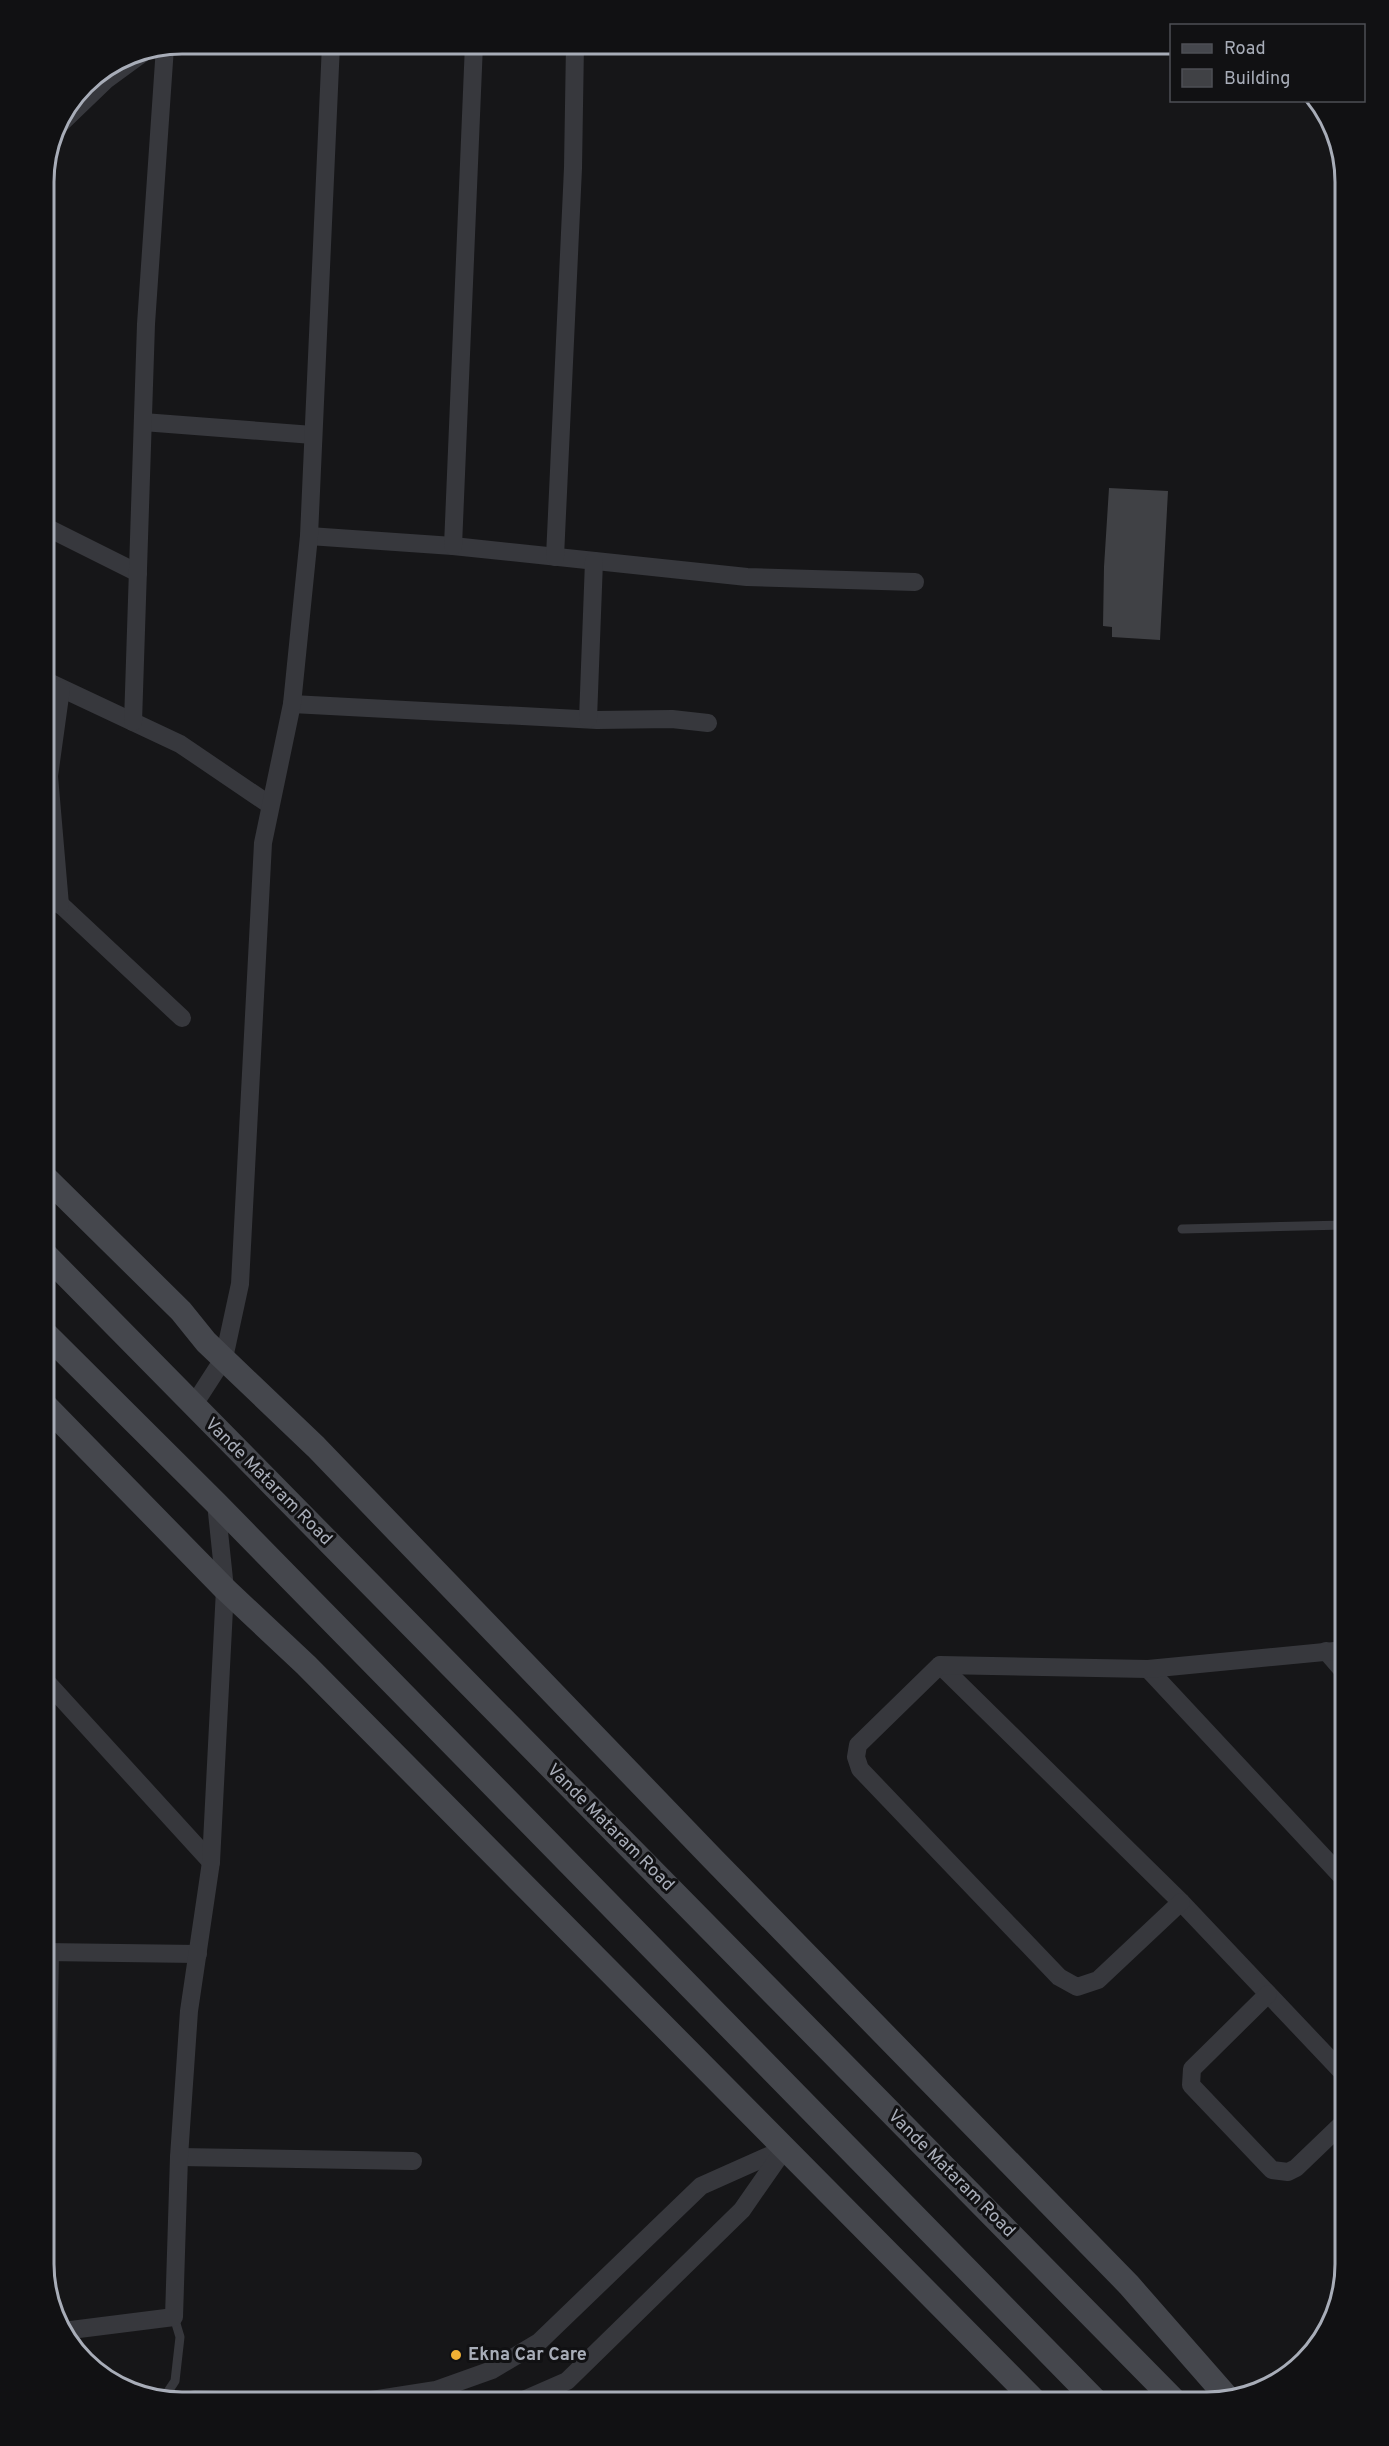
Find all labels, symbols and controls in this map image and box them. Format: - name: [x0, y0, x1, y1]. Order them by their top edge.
- legend: [1170, 24, 1365, 102]
- text: Road: [1224, 38, 1266, 61]
- text: Building: [1224, 68, 1290, 91]
- street label: Vande Mataram Road: [199, 1413, 337, 1551]
- street label: Vande Mataram Road: [541, 1759, 679, 1897]
- street label: Vande Mataram Road: [882, 2105, 1020, 2243]
- place label: Ekna Car Care: [468, 2344, 587, 2367]
- marker: Ekna Car Care: [449, 2348, 463, 2362]

